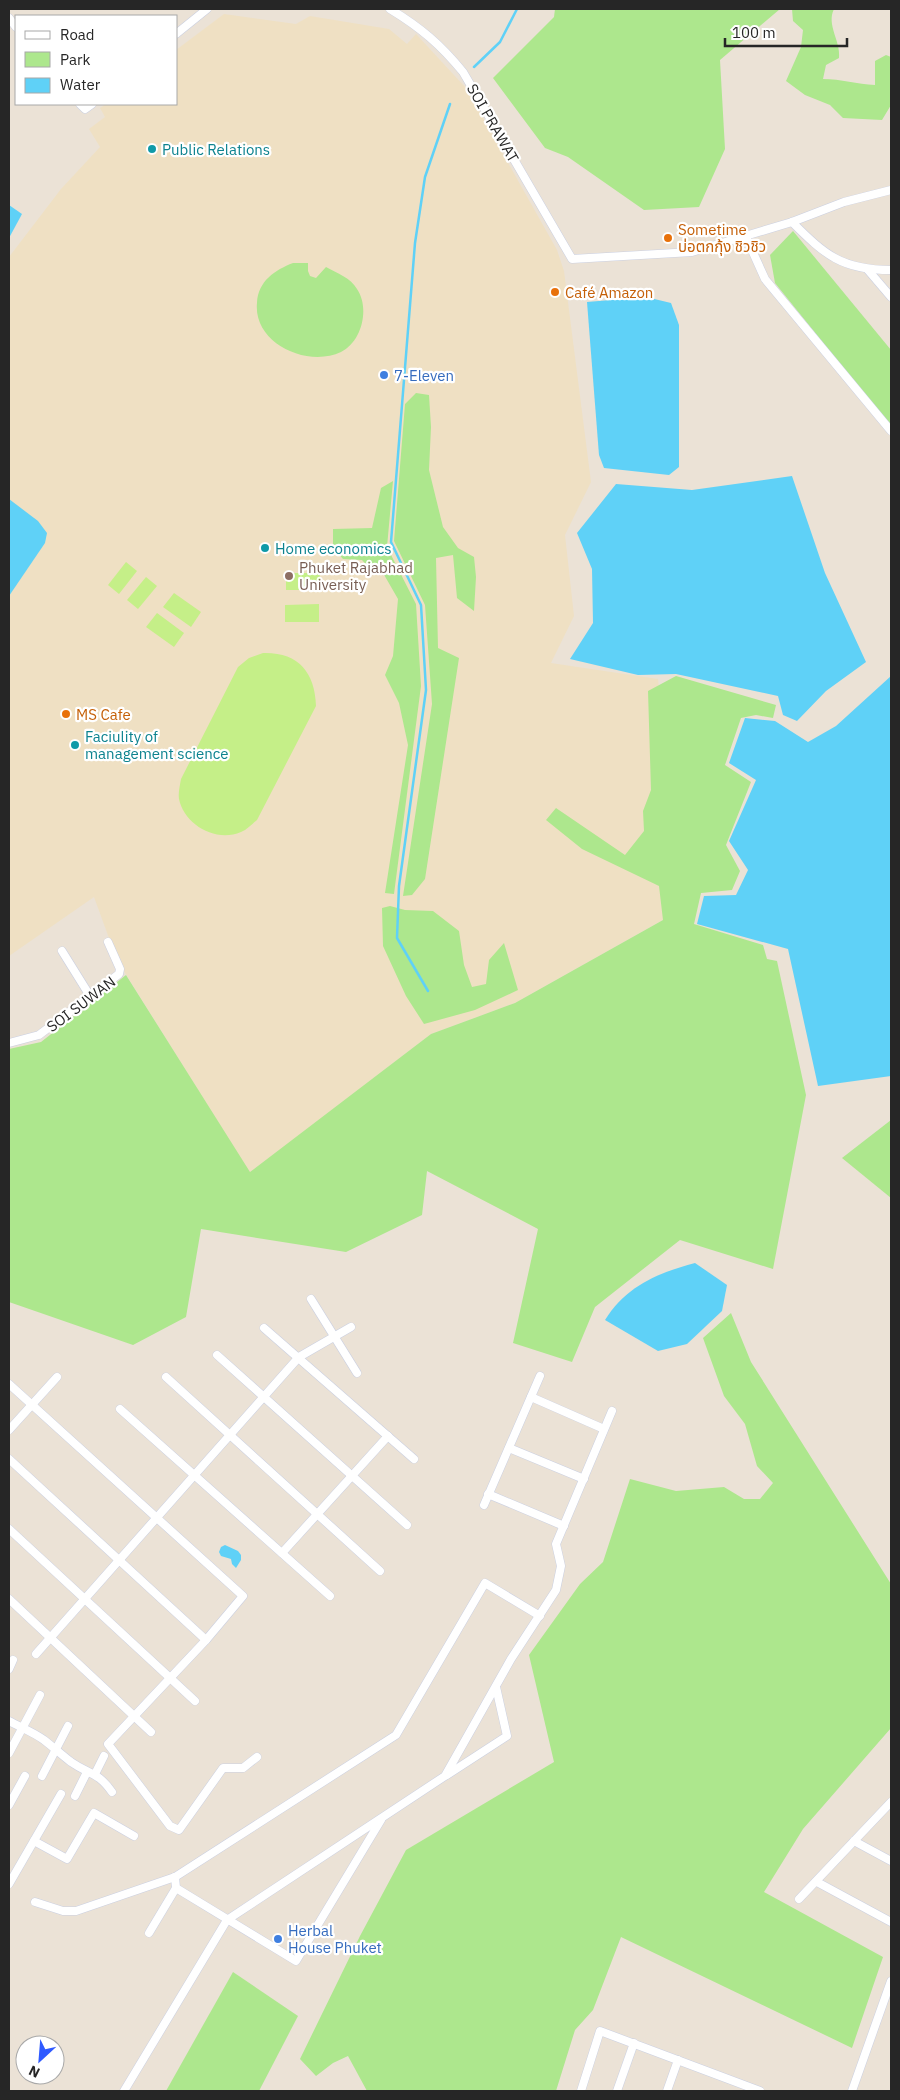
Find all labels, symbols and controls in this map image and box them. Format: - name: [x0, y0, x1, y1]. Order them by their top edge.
- legend: [15, 15, 178, 105]
- scale bar: [725, 15, 848, 47]
- text: 100 m: [732, 23, 776, 42]
- text: Road: [60, 25, 95, 44]
- text: Park: [60, 50, 90, 69]
- text: Water: [60, 75, 101, 94]
- street label: SOI PRAWAT: [463, 80, 523, 166]
- place label: Public Relations: [162, 140, 270, 159]
- marker: Public Relations: [146, 143, 158, 155]
- place label: Sometime บ่อตกกุ้ง ชิวชิว: [678, 220, 766, 256]
- marker: Sometime บ่อตกกุ้ง ชิวชิว: [662, 232, 674, 244]
- place label: Café Amazon: [565, 283, 653, 302]
- marker: Café Amazon: [549, 286, 561, 298]
- place label: 7-Eleven: [394, 366, 454, 385]
- marker: 7-Eleven: [378, 369, 390, 381]
- place label: Home economics: [275, 539, 392, 558]
- marker: Home economics: [259, 542, 271, 554]
- place label: Phuket Rajabhad University: [299, 558, 413, 594]
- marker: Phuket Rajabhad University: [283, 570, 295, 582]
- place label: MS Cafe: [76, 705, 131, 724]
- marker: MS Cafe: [60, 708, 72, 720]
- place label: Faciulity of management science: [85, 727, 228, 763]
- marker: Faciulity of management science: [69, 739, 81, 751]
- street label: SOI SUWAN: [43, 972, 119, 1036]
- place label: Herbal House Phuket: [288, 1921, 382, 1957]
- marker: Herbal House Phuket: [272, 1933, 284, 1945]
- north arrow: [15, 2035, 65, 2085]
- text: N: [26, 2061, 43, 2082]

